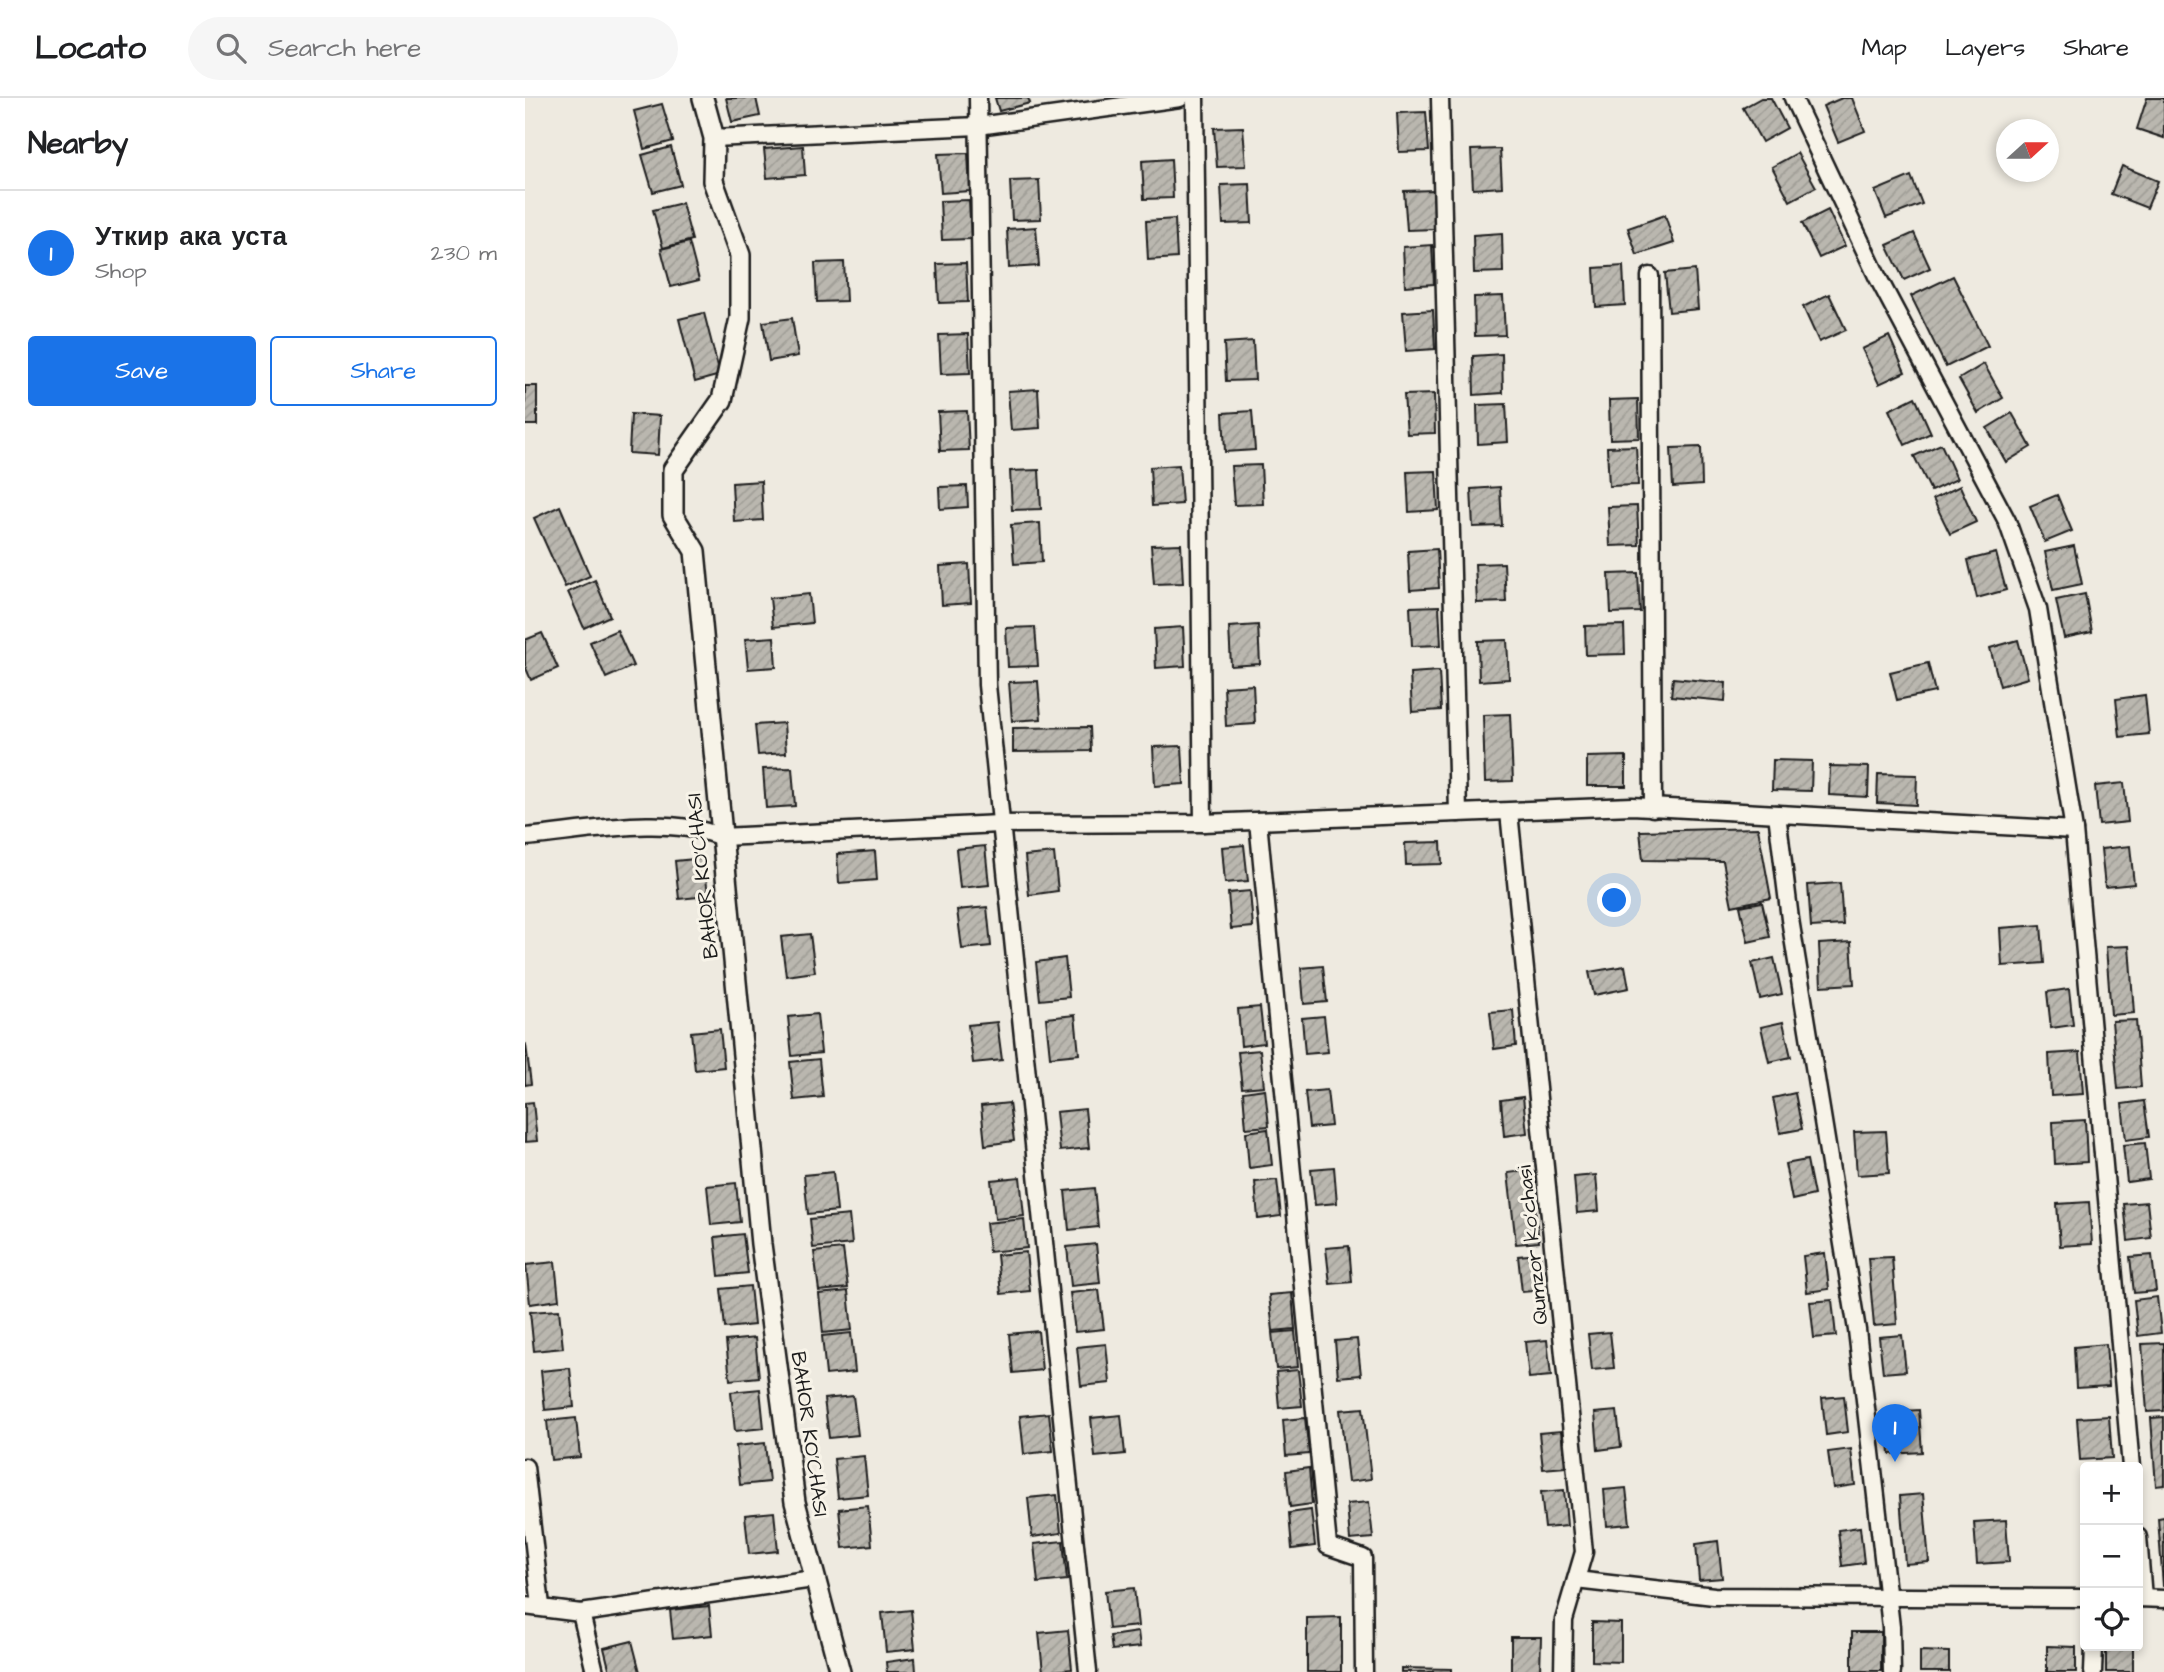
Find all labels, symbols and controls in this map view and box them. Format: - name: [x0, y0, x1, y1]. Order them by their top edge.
- search box: [188, 17, 678, 80]
- text: Locato: [35, 25, 146, 71]
- icon: search: [212, 29, 250, 67]
- text: Search here: [268, 30, 421, 66]
- text: Map: [1862, 31, 1907, 65]
- text: Layers: [1945, 31, 2025, 65]
- text: Share: [2063, 31, 2129, 65]
- north arrow: [1996, 119, 2059, 182]
- text: Nearby: [28, 123, 128, 165]
- text: Уткир ака уста: [95, 219, 287, 255]
- text: 1: [50, 237, 52, 269]
- text: 230 m: [431, 237, 497, 269]
- text: Shop: [95, 255, 147, 287]
- button: Save: [28, 336, 256, 406]
- button: Share: [270, 336, 497, 406]
- street label: BAHOR KO'CHASI: [679, 792, 726, 960]
- your location: [1597, 883, 1631, 917]
- street label: Qumzor ko'chasi: [1510, 1164, 1555, 1326]
- street label: BAHOR KO'CHASI: [784, 1350, 835, 1519]
- pin: 1: [1872, 1404, 1918, 1462]
- map controls: [2080, 1462, 2143, 1651]
- button: +: [2080, 1462, 2143, 1525]
- button: −: [2080, 1525, 2143, 1588]
- button: locate: [2080, 1588, 2143, 1651]

